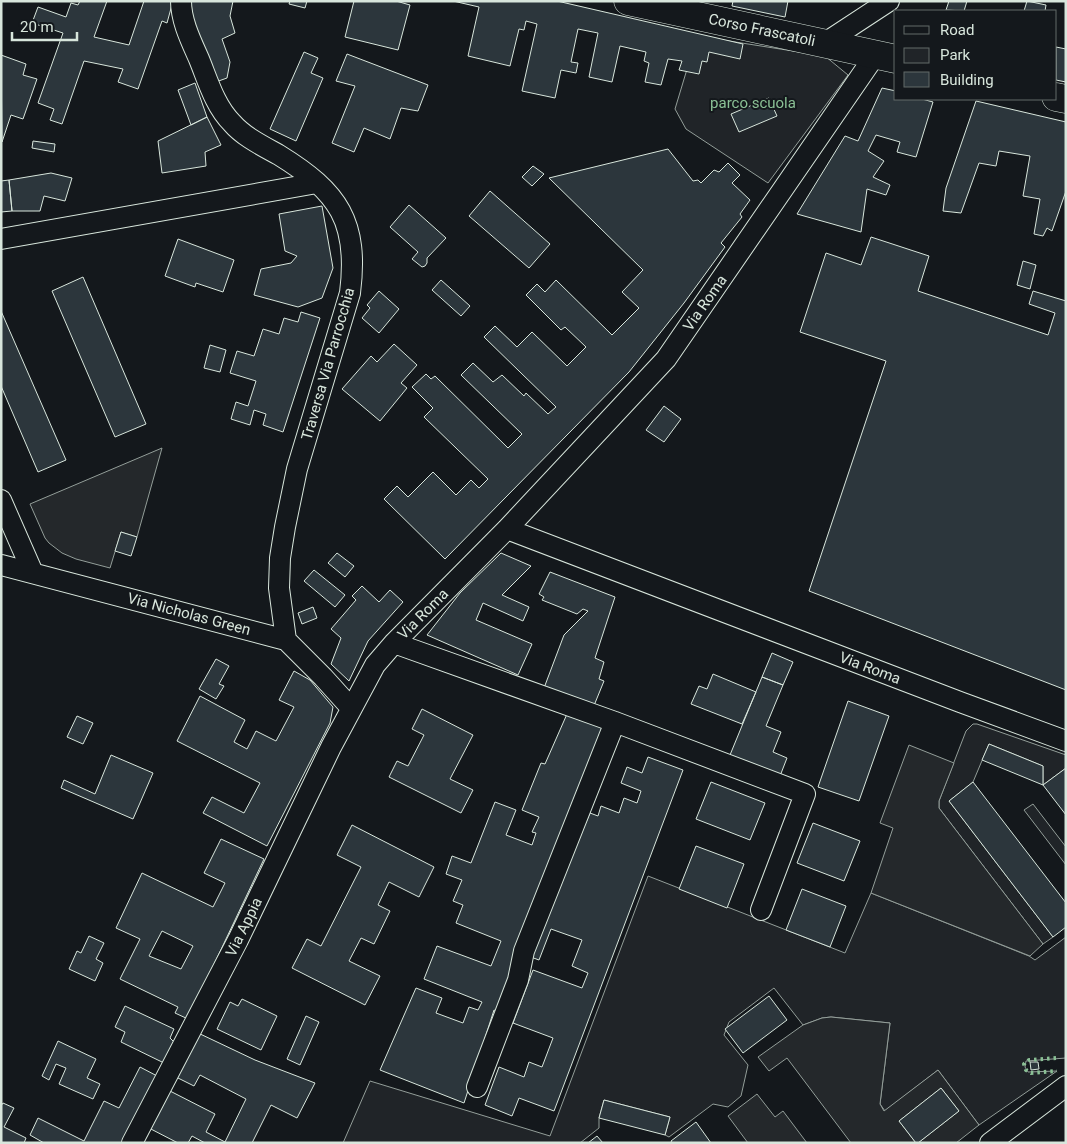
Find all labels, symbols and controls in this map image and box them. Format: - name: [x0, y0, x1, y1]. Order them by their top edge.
- scale bar: [12, 10, 78, 42]
- street label: Corso Frascatoli: [707, 10, 817, 50]
- legend: [894, 10, 1057, 100]
- text: 20 m: [20, 18, 54, 36]
- text: Road: [940, 21, 974, 39]
- text: Park: [940, 46, 971, 64]
- text: Building: [940, 71, 994, 89]
- park label: parco scuola: [710, 94, 796, 112]
- street label: Via Roma: [679, 272, 731, 334]
- street label: Traversa Via Parrocchia: [298, 286, 358, 442]
- street label: Via Roma: [394, 585, 452, 643]
- street label: Via Nicholas Green: [125, 589, 253, 639]
- street label: Via Roma: [837, 648, 903, 688]
- street label: Via Appia: [222, 895, 266, 959]

